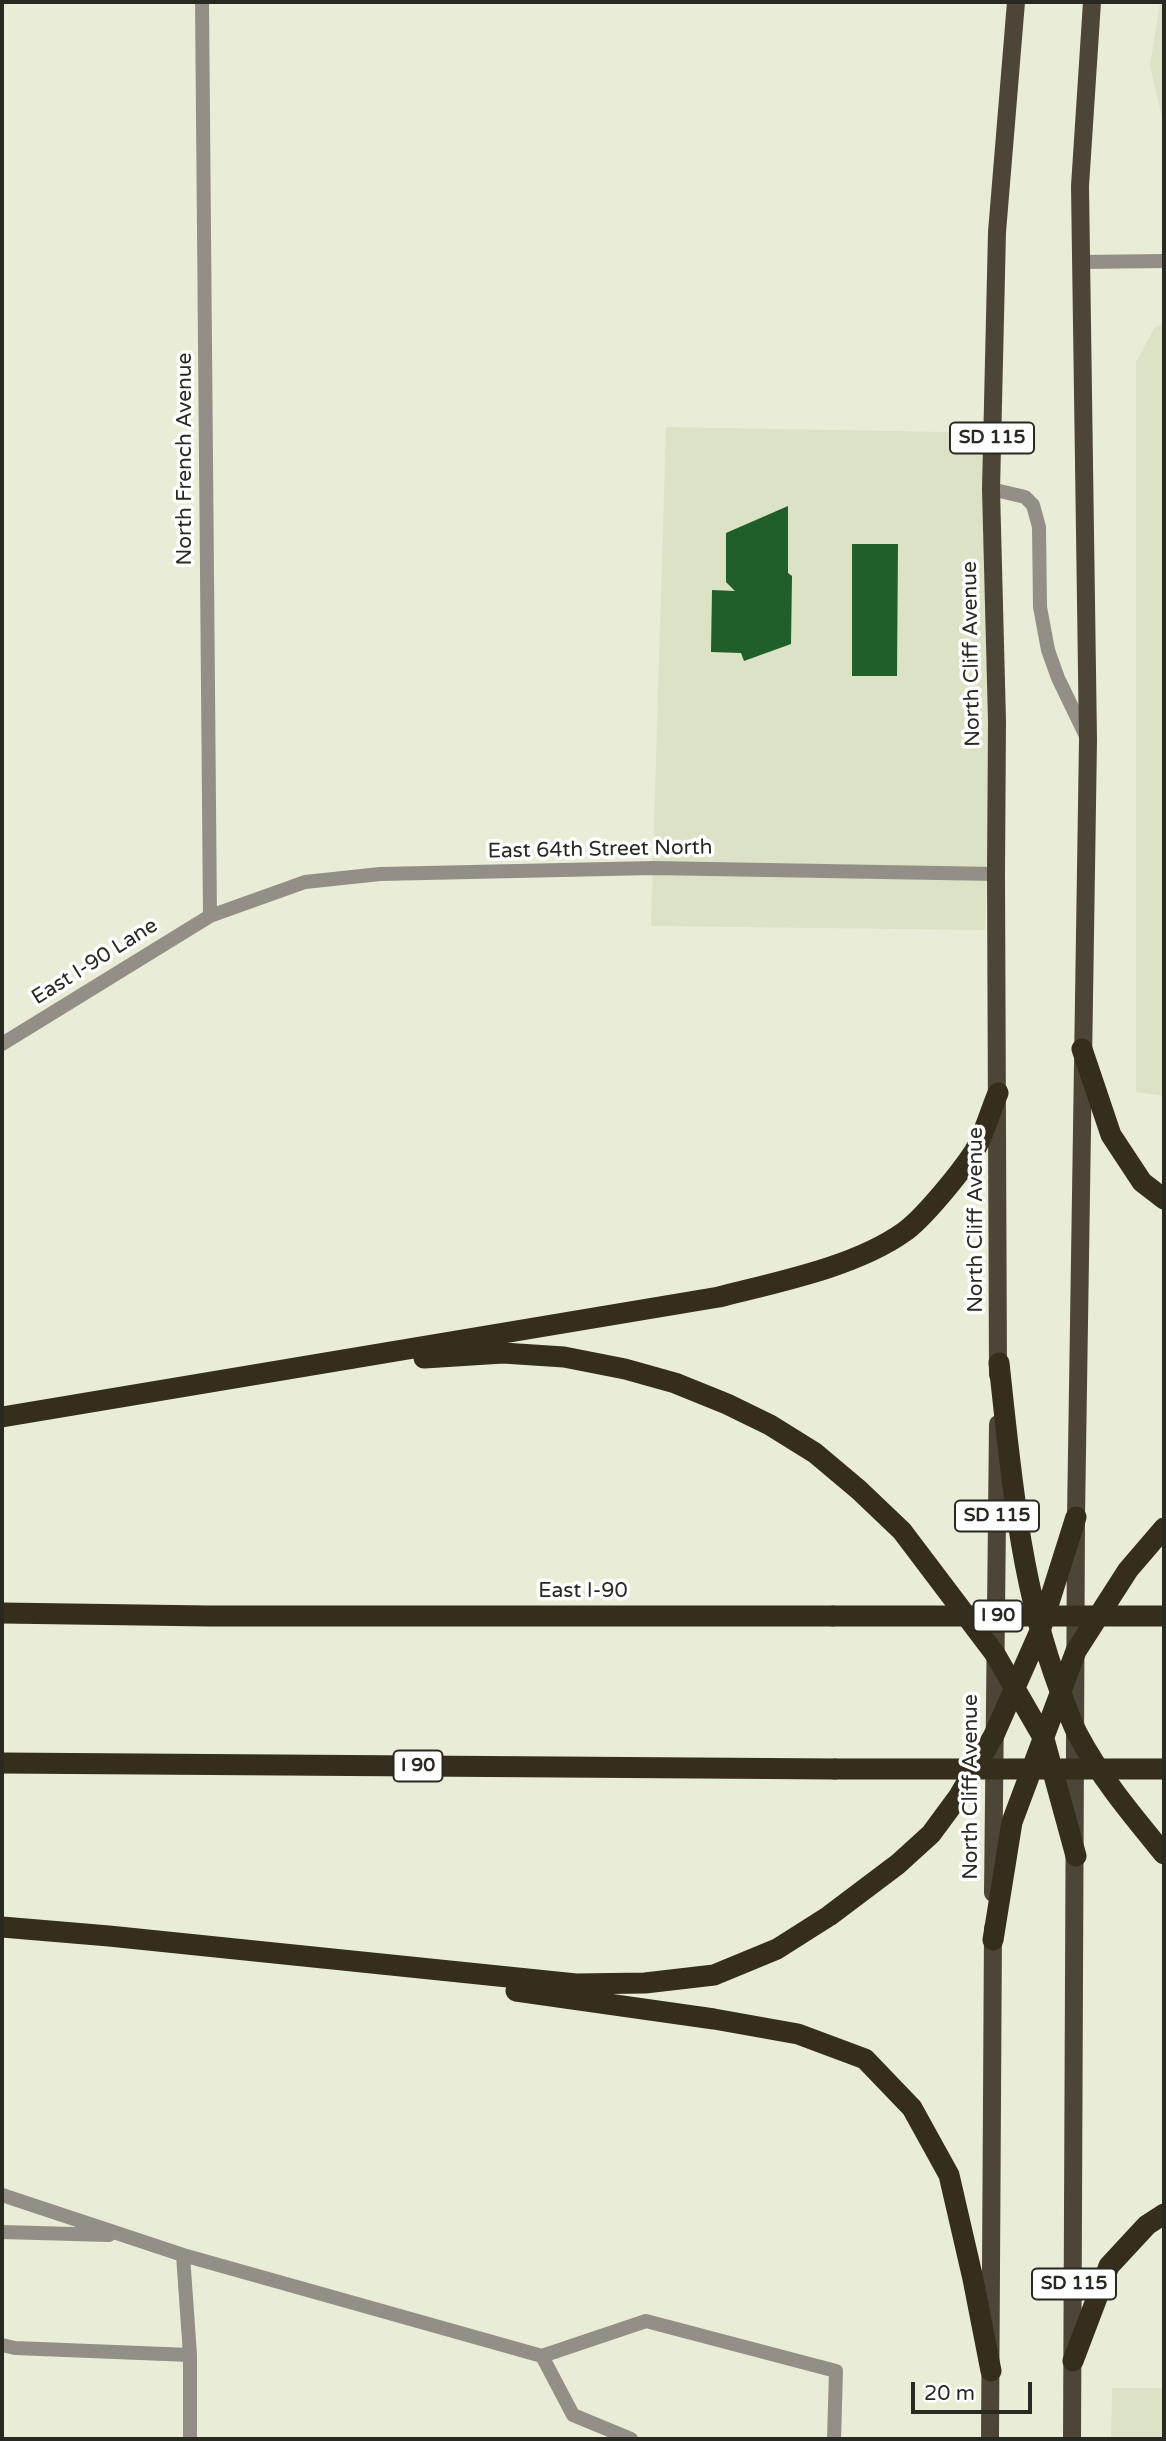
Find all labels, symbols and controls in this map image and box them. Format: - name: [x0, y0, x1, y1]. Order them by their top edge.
- street label: North French Avenue: [172, 353, 198, 565]
- road number: SD 115: [950, 422, 1034, 453]
- street label: North Cliff Avenue: [958, 561, 986, 747]
- street label: East 64th Street North: [487, 835, 713, 865]
- street label: East I-90 Lane: [27, 913, 163, 1011]
- street label: North Cliff Avenue: [963, 1127, 989, 1313]
- road number: SD 115: [955, 1500, 1039, 1532]
- street label: East I-90: [538, 1578, 628, 1604]
- road number: I 90: [974, 1600, 1023, 1632]
- street label: North Cliff Avenue: [958, 1694, 984, 1880]
- road number: I 90: [394, 1750, 442, 1782]
- road number: SD 115: [1032, 2268, 1116, 2300]
- scale bar: [914, 2368, 1035, 2412]
- text: 20 m: [924, 2381, 975, 2406]

